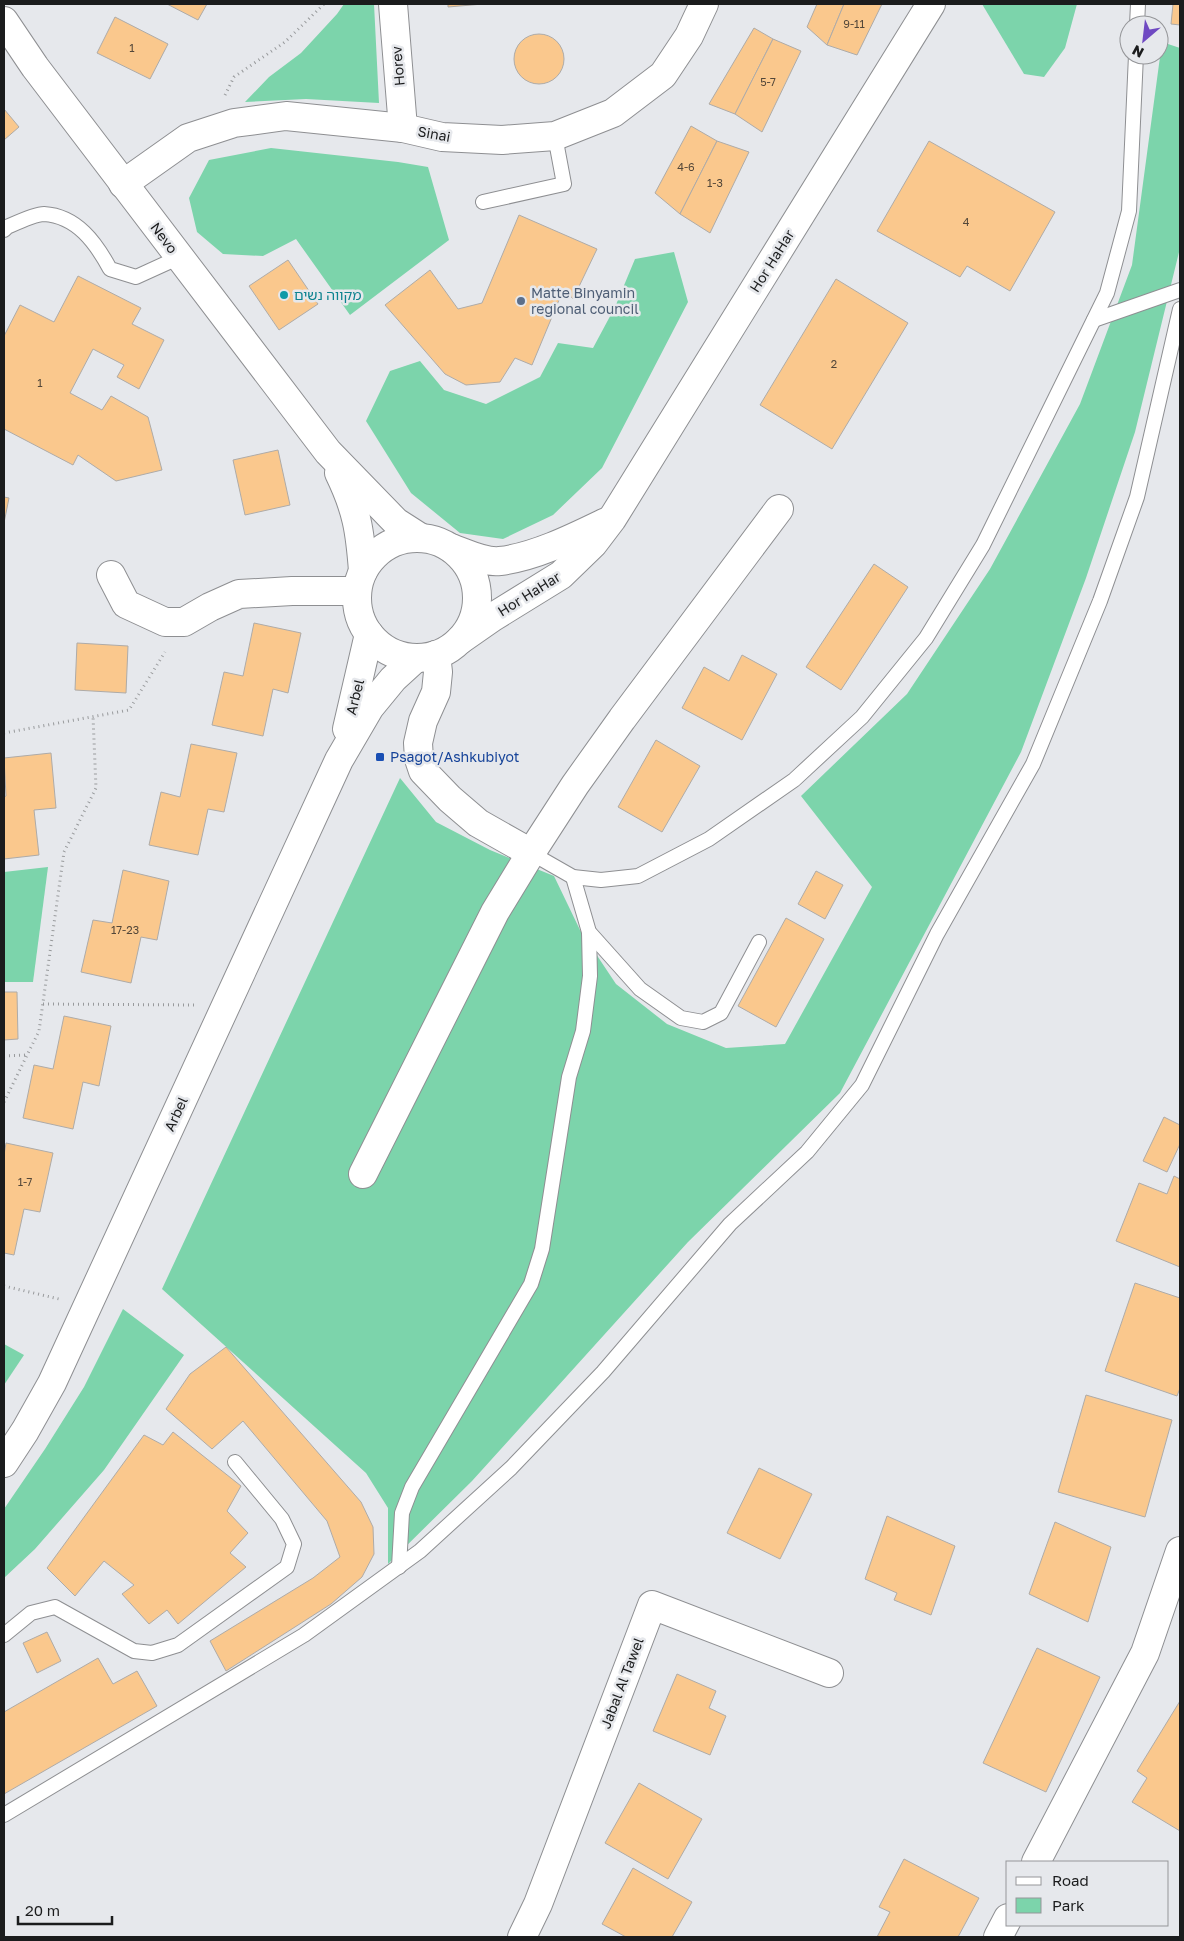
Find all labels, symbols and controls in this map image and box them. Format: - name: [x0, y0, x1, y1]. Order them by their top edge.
- north arrow: [1119, 15, 1169, 65]
- house number: 9-11: [843, 17, 865, 30]
- house number: 1: [129, 41, 135, 54]
- text: N: [1129, 42, 1146, 62]
- street label: Horev: [387, 45, 408, 87]
- house number: 5-7: [760, 75, 776, 88]
- street label: Sinai: [416, 122, 452, 145]
- house number: 4-6: [677, 160, 695, 173]
- house number: 1-3: [707, 176, 723, 189]
- house number: 4: [963, 215, 970, 228]
- street label: Nevo: [147, 219, 182, 257]
- street label: Hor HaHar: [746, 226, 798, 295]
- place label: Matte Binyamin regional council: [531, 284, 639, 317]
- place label: מקווה נשים: [294, 286, 362, 303]
- marker: מקווה נשים: [278, 289, 290, 301]
- marker: Matte Binyamin regional council: [515, 295, 527, 307]
- house number: 2: [831, 357, 837, 370]
- house number: 1: [37, 376, 43, 389]
- street label: Hor HaHar: [494, 567, 564, 619]
- street label: Arbel: [342, 677, 367, 716]
- place label: Psagot/Ashkubiyot: [390, 748, 519, 765]
- marker: Psagot/Ashkubiyot: [374, 751, 386, 763]
- house number: 17-23: [111, 923, 139, 936]
- street label: Arbel: [160, 1094, 191, 1134]
- house number: 1-7: [18, 1175, 33, 1188]
- street label: Jabal Al Tawel: [596, 1635, 647, 1731]
- legend: [1006, 1861, 1169, 1926]
- text: Road: [1052, 1871, 1089, 1889]
- scale bar: [18, 1894, 111, 1926]
- text: Park: [1052, 1896, 1085, 1914]
- text: 20 m: [25, 1901, 60, 1919]

